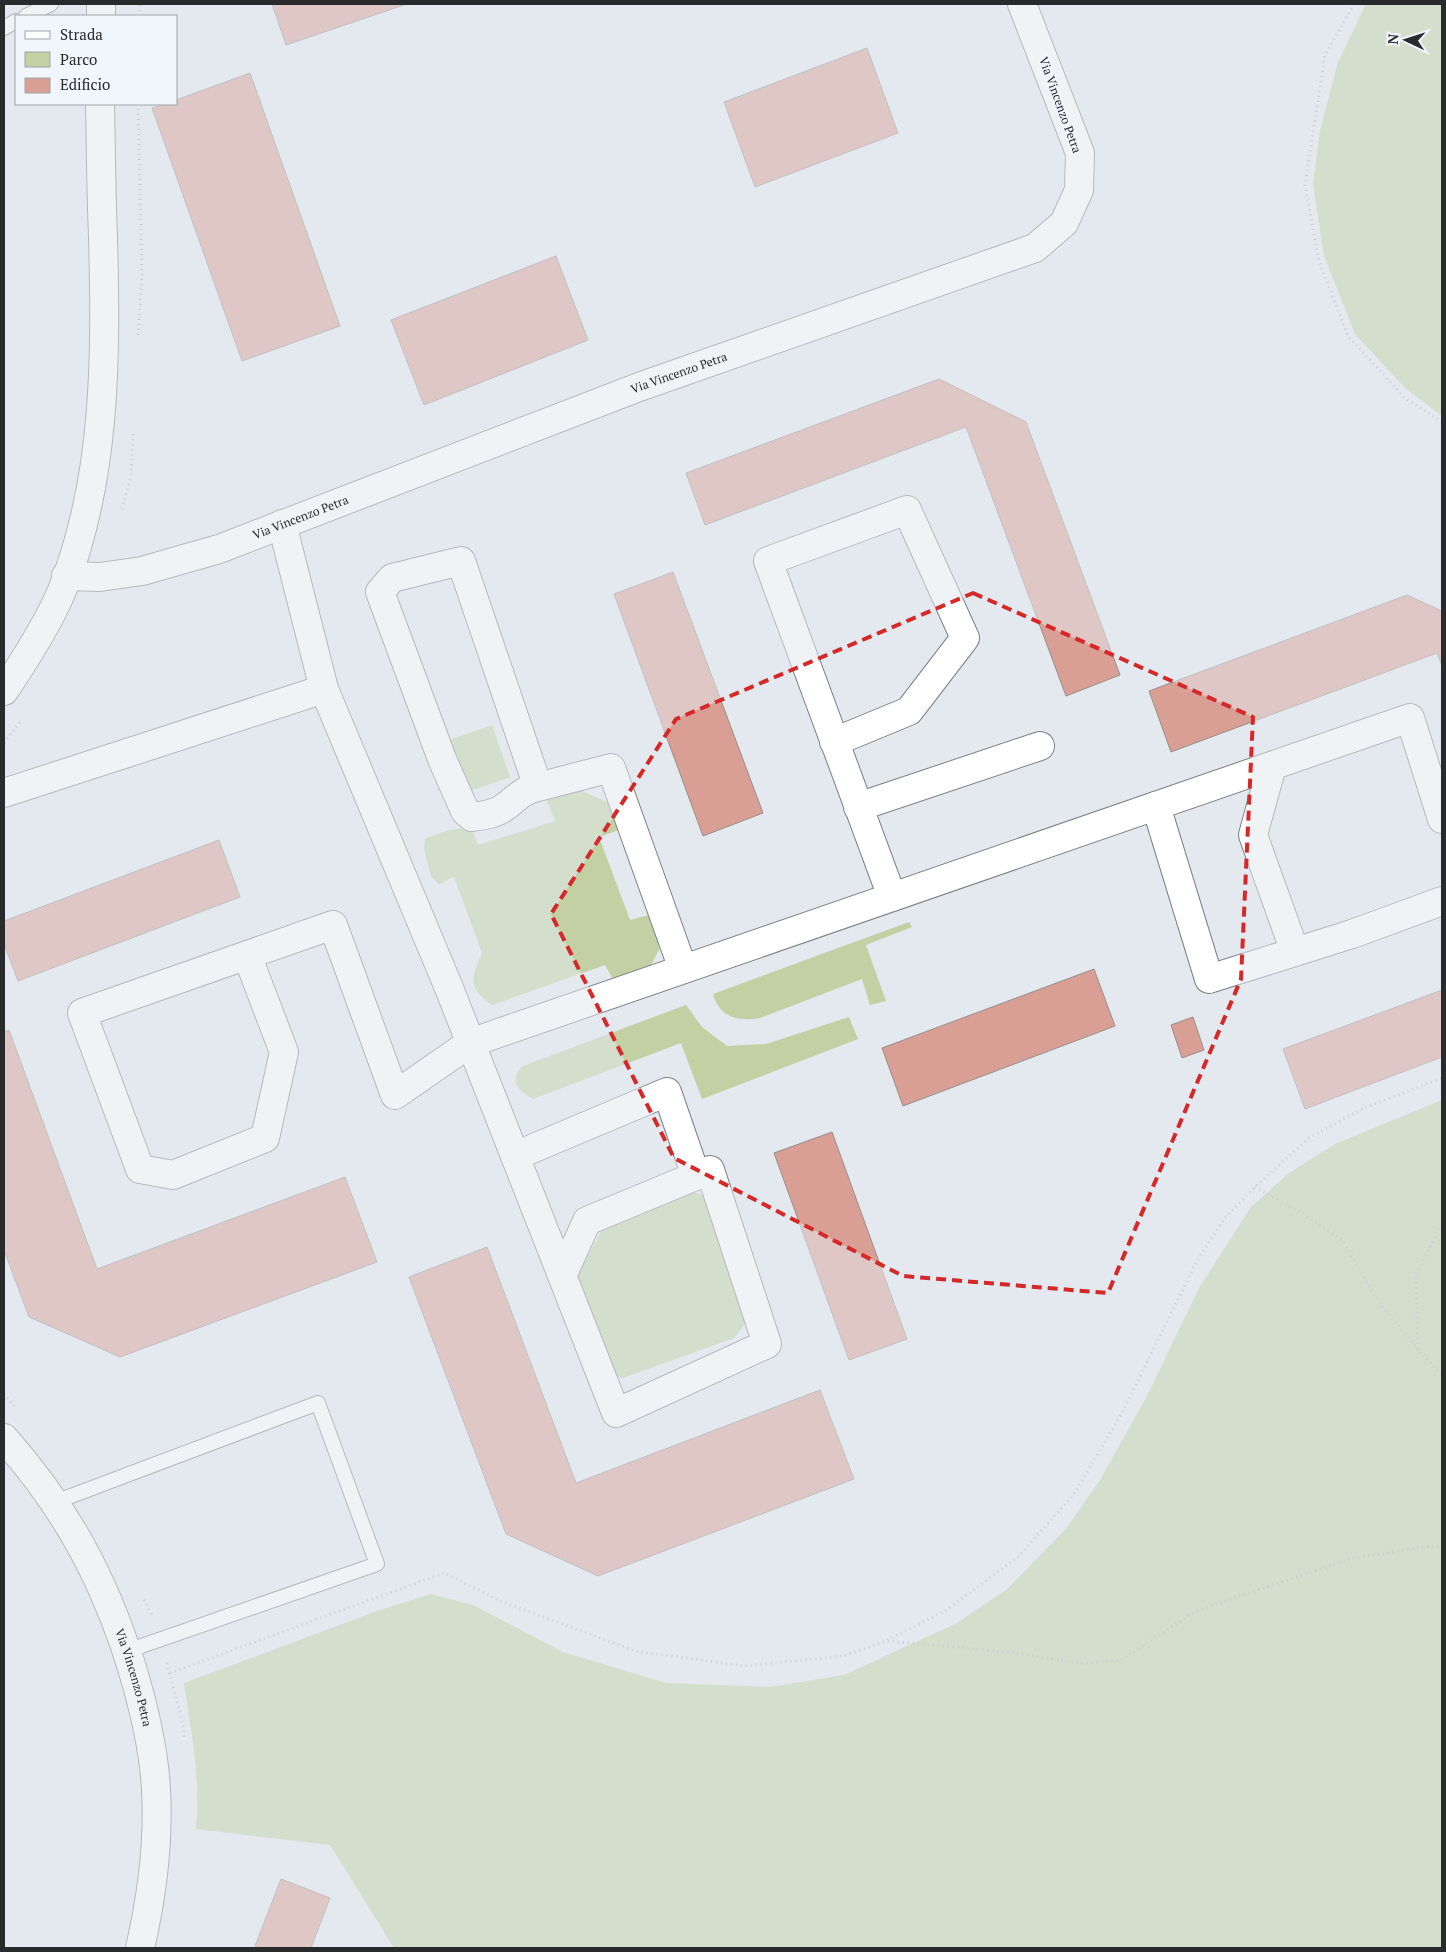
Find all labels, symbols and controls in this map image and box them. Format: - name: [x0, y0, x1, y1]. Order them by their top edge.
- legend: [15, 15, 178, 105]
- north arrow: [1381, 15, 1431, 65]
- text: Strada: [60, 24, 103, 44]
- text: N: [1383, 33, 1402, 45]
- text: Parco: [60, 49, 97, 69]
- street label: Via Vincenzo Petra: [1036, 55, 1085, 155]
- text: Edificio: [60, 74, 110, 94]
- street label: Via Vincenzo Petra: [628, 349, 729, 397]
- street label: Via Vincenzo Petra: [250, 492, 350, 542]
- street label: Via Vincenzo Petra: [112, 1626, 155, 1728]

